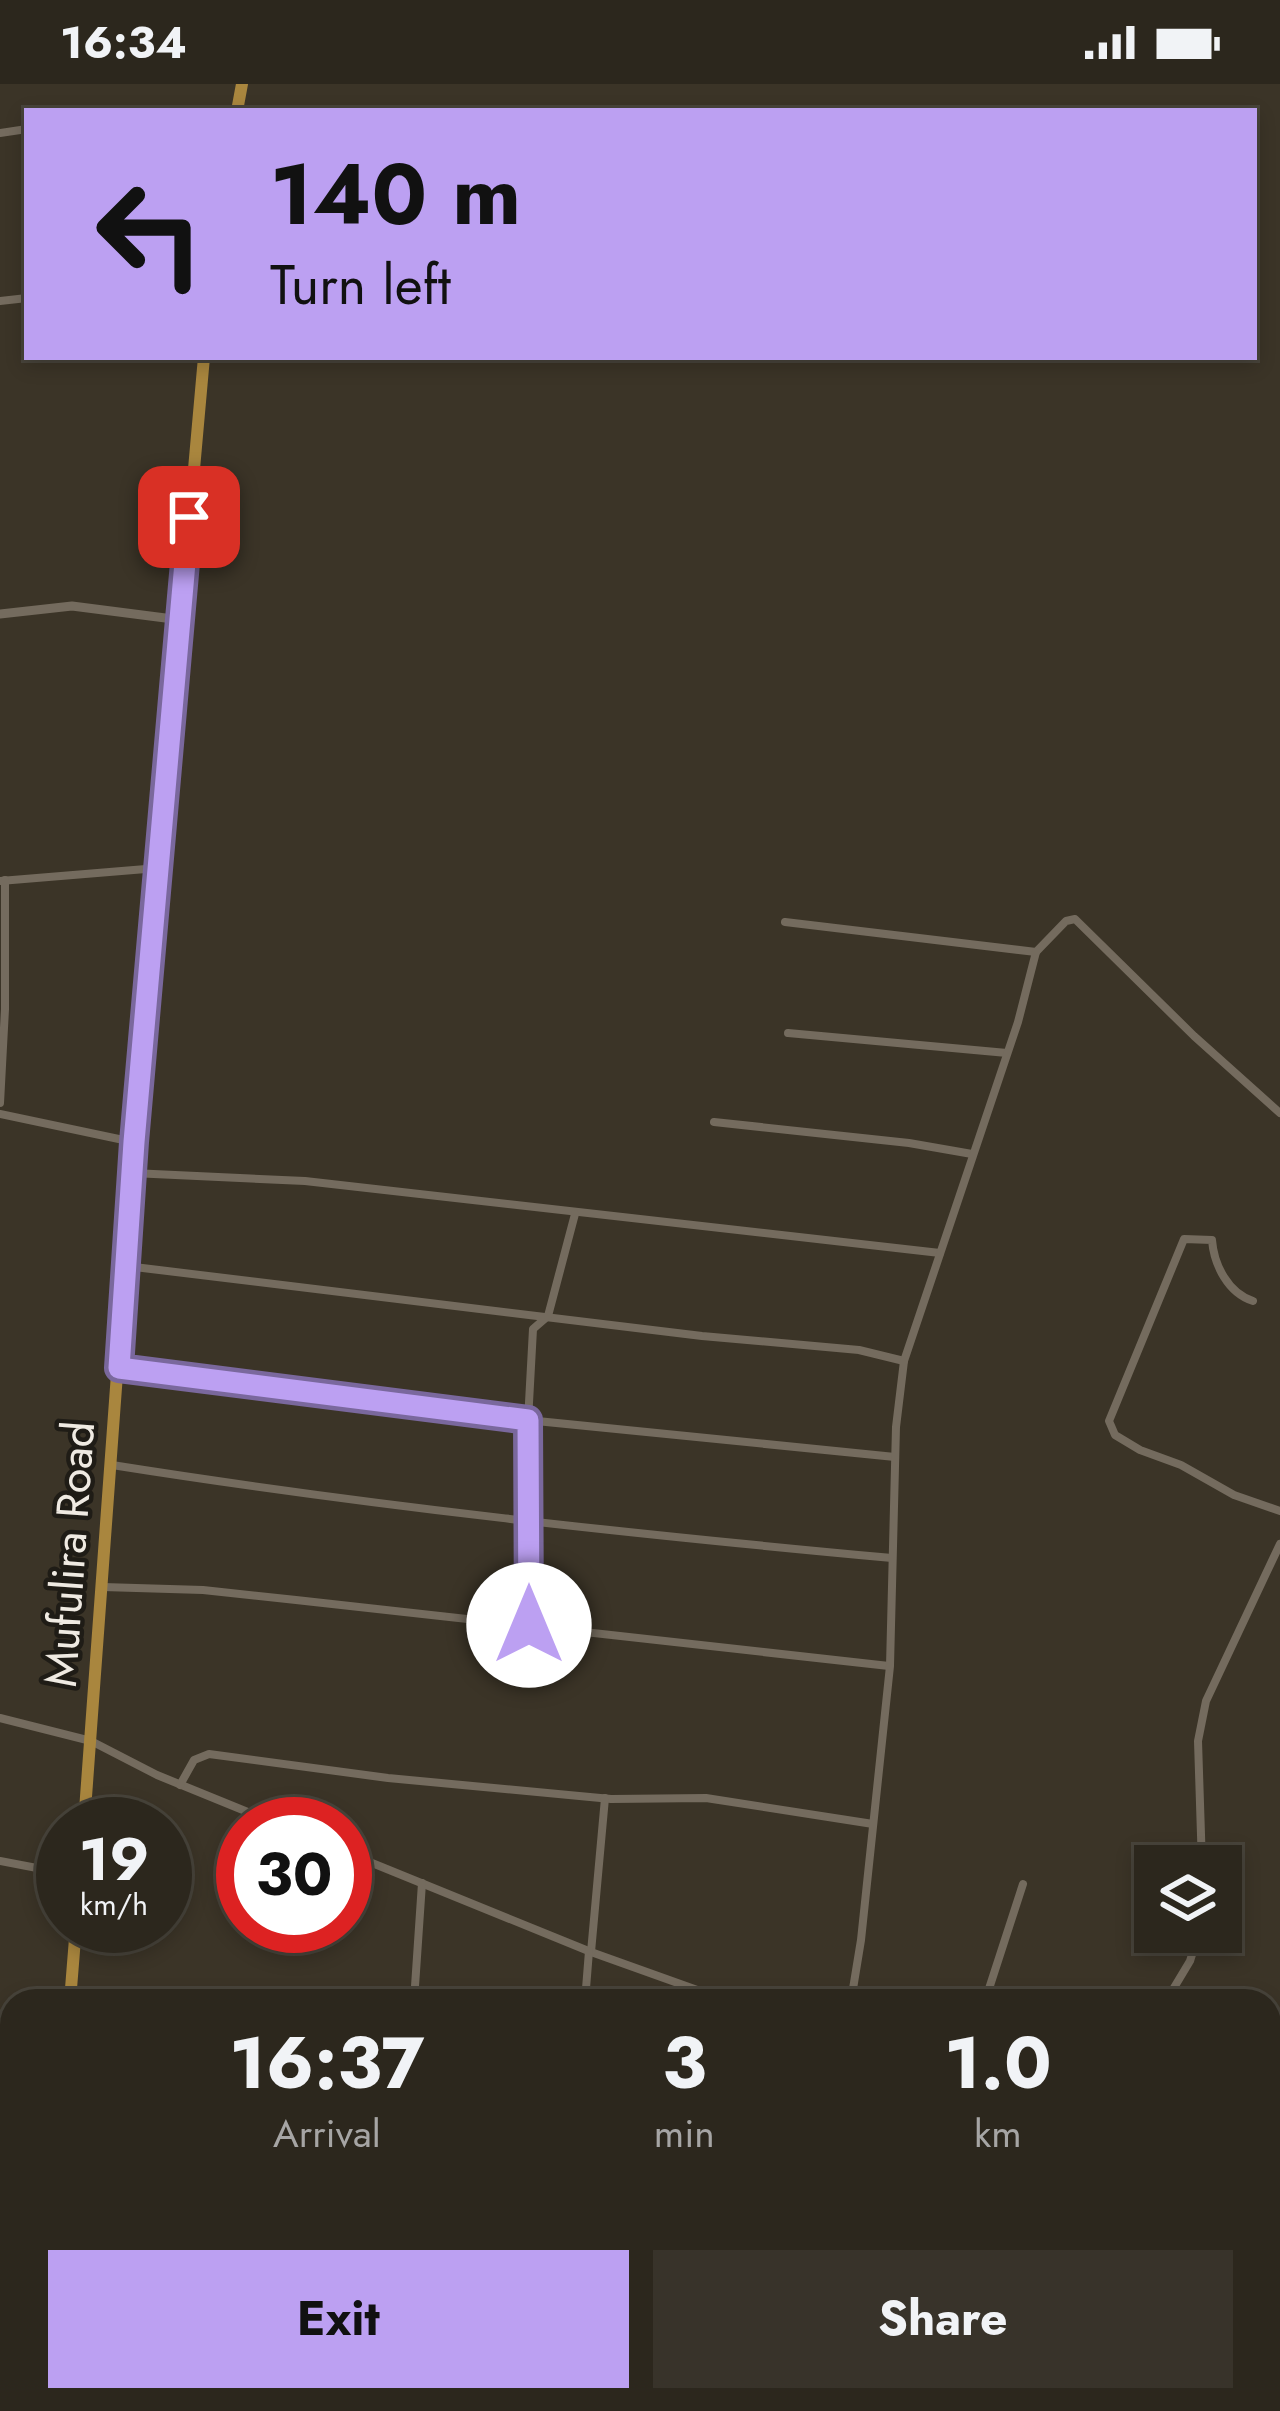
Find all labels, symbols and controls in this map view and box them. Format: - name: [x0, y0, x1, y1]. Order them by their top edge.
- text: 16:34: [60, 10, 187, 75]
- text: 140 m: [270, 134, 521, 256]
- icon: left: [72, 156, 228, 312]
- text: Turn left: [270, 246, 451, 324]
- pin: [138, 466, 240, 568]
- icon: arrive: [156, 484, 222, 550]
- street label: Mufulira Road: [28, 1419, 111, 1689]
- position arrow: [466, 1562, 592, 1688]
- speed limit sign: 30: [216, 1797, 372, 1953]
- text: 19: [79, 1816, 149, 1903]
- map controls: [1134, 1845, 1242, 1953]
- button: layers: [1134, 1845, 1242, 1953]
- text: km/h: [80, 1883, 148, 1926]
- text: 16:37: [229, 2011, 424, 2115]
- text: 3: [662, 2011, 707, 2115]
- text: 1.0: [944, 2011, 1052, 2115]
- text: Arrival: [273, 2105, 381, 2162]
- text: min: [654, 2105, 715, 2162]
- text: km: [974, 2105, 1022, 2162]
- button: Exit: [48, 2250, 629, 2388]
- button: Share: [653, 2250, 1233, 2388]

